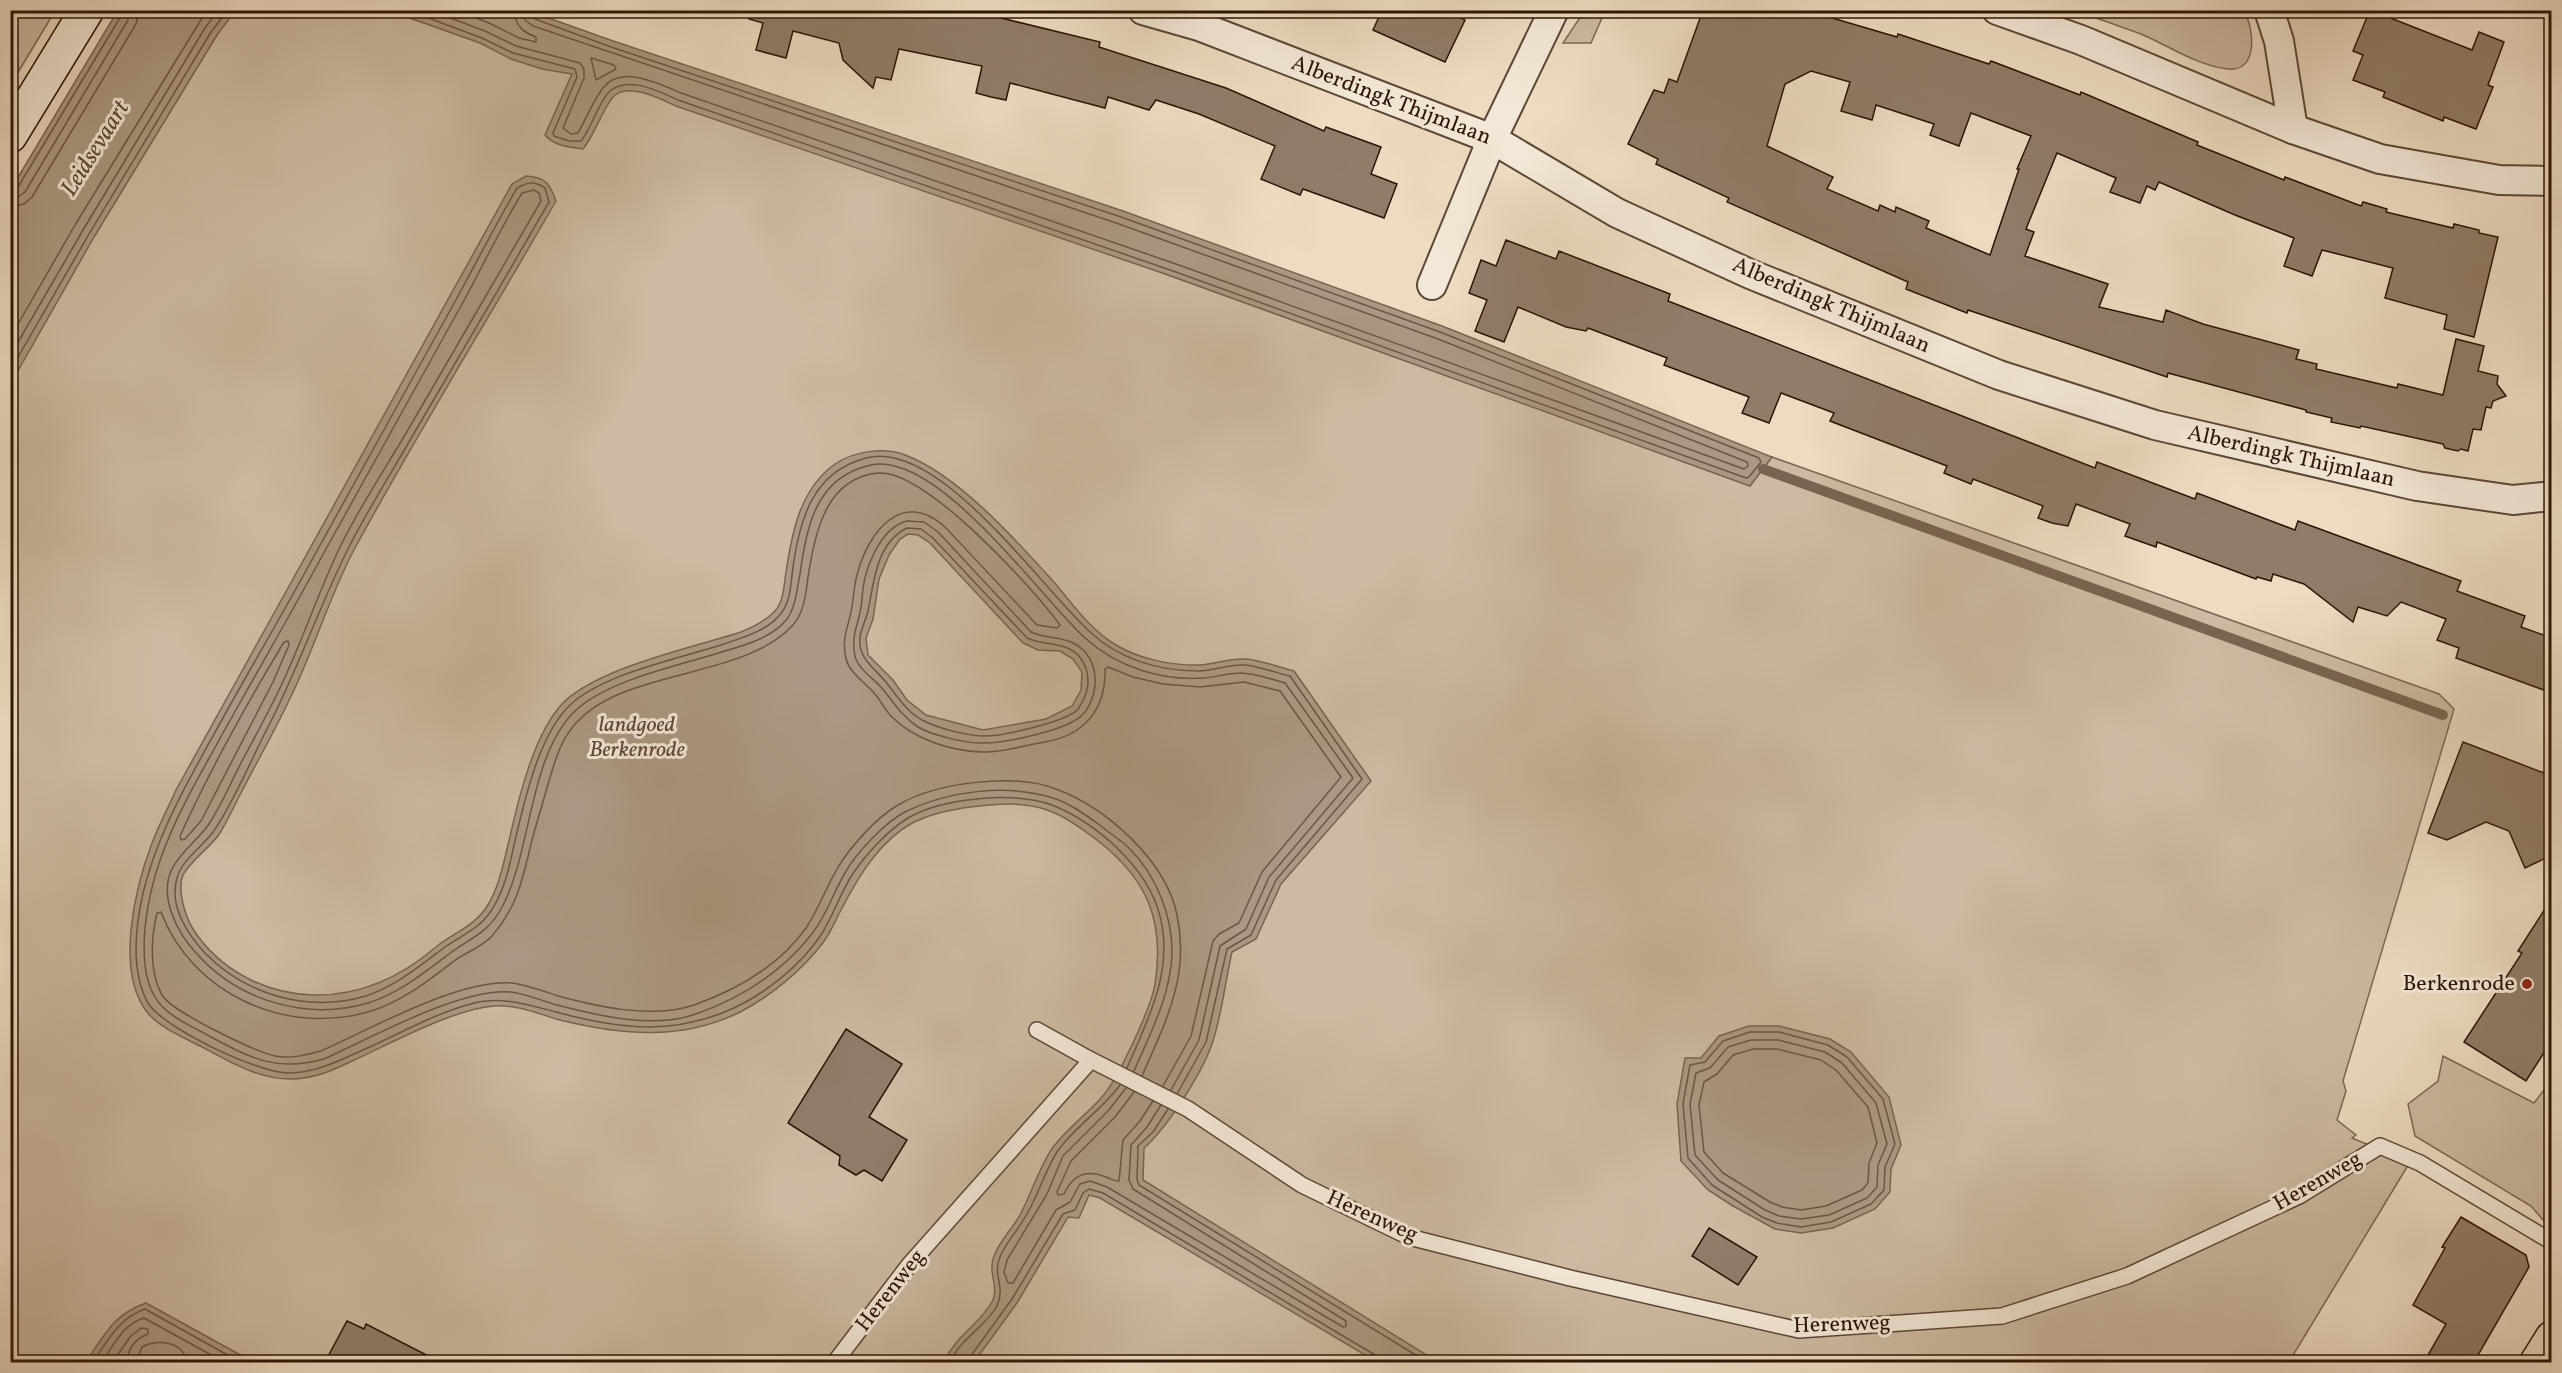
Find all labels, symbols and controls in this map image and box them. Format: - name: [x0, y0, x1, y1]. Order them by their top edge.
- street label: Alberdingk Thijmlaan: [1286, 49, 1496, 153]
- water label: Leidsevaart: [53, 94, 139, 203]
- street label: Alberdingk Thijmlaan: [1727, 250, 1935, 362]
- street label: Alberdingk Thijmlaan: [2184, 418, 2398, 496]
- park label: landgoed Berkenrode: [589, 710, 685, 766]
- place label: Berkenrode: [2403, 969, 2515, 1000]
- marker: Berkenrode: [2520, 977, 2534, 991]
- street label: Herenweg: [2268, 1144, 2368, 1220]
- street label: Herenweg: [1321, 1183, 1423, 1251]
- street label: Herenweg: [849, 1243, 933, 1339]
- street label: Herenweg: [1793, 1308, 1891, 1342]

